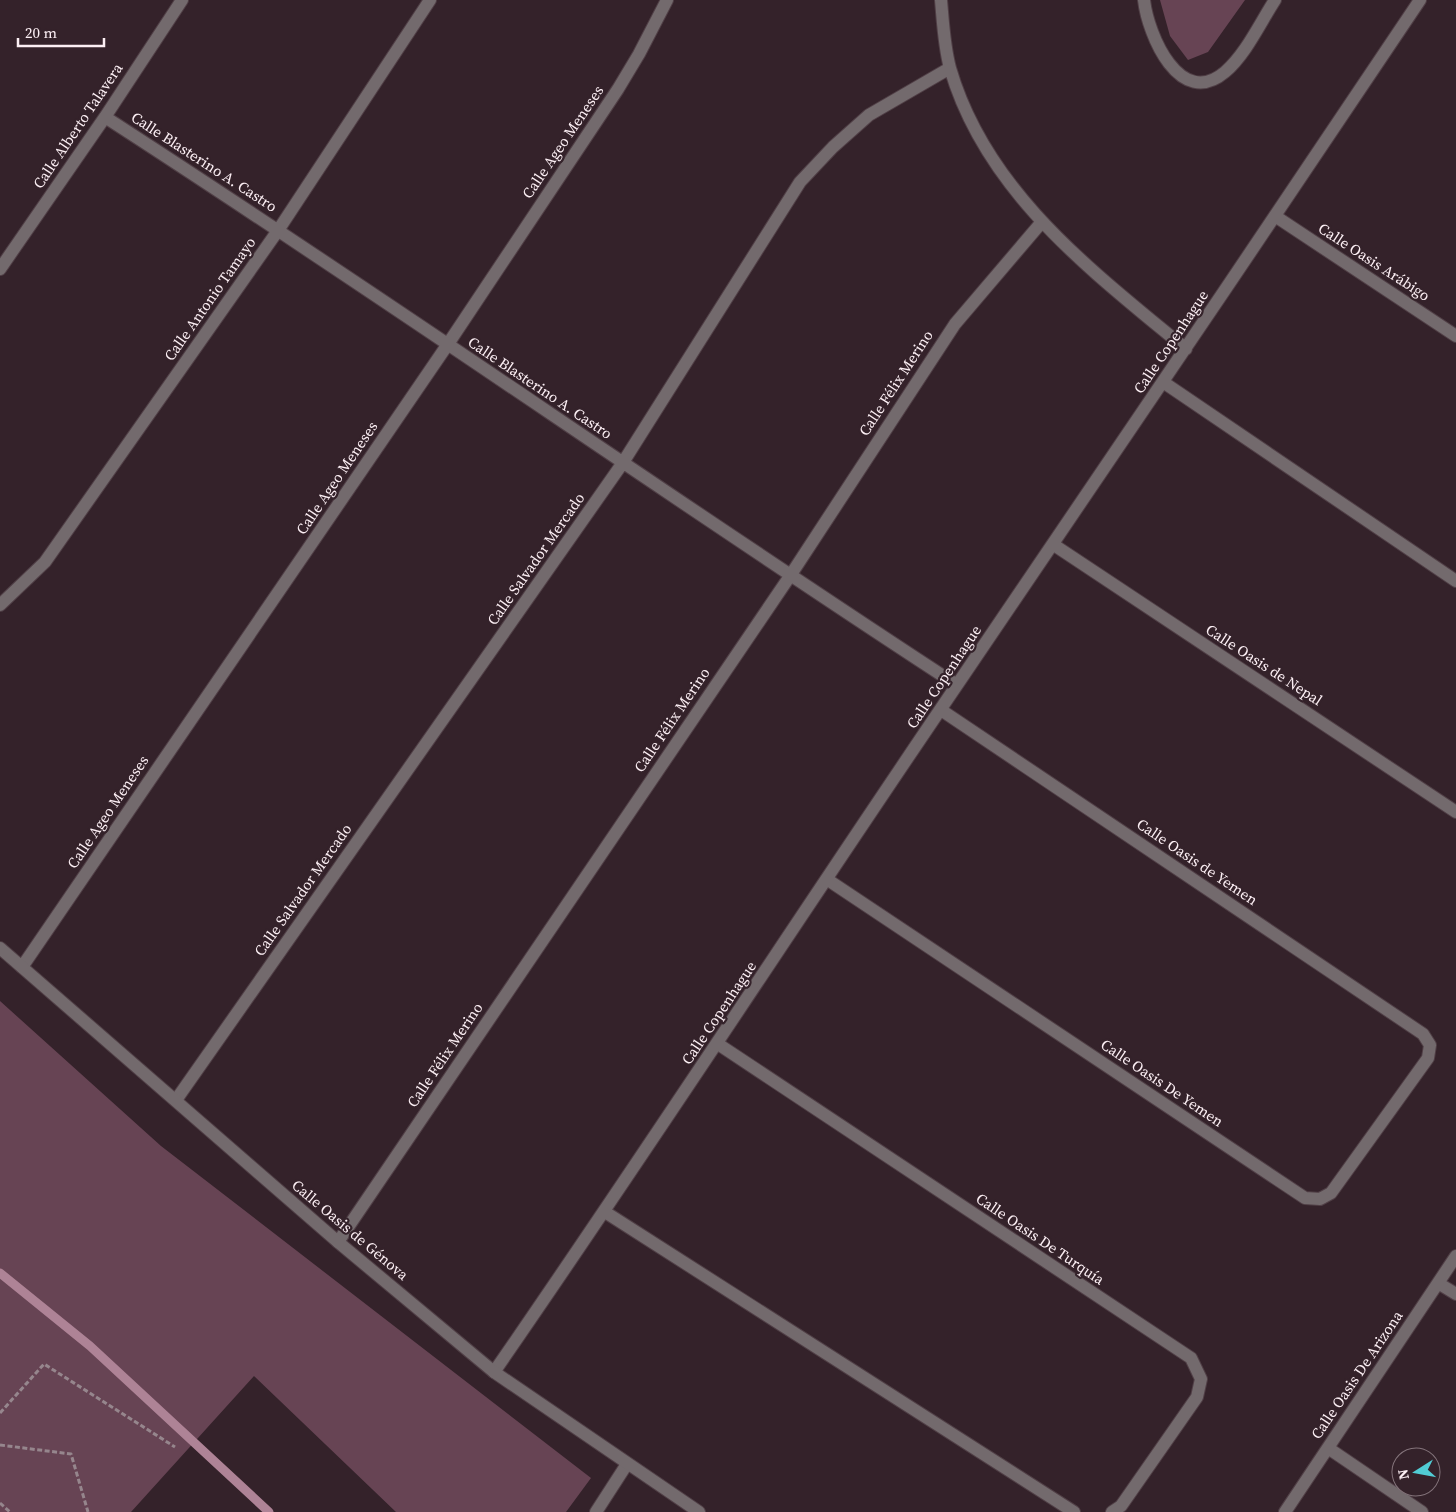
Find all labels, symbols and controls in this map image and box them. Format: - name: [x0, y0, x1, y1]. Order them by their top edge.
- scale bar: [18, 15, 104, 47]
- text: 20 m: [25, 22, 57, 43]
- street label: Calle Alberto Talavera: [28, 58, 128, 193]
- street label: Calle Ageo Meneses: [517, 81, 608, 202]
- street label: Calle Blasterino A. Castro: [127, 106, 281, 217]
- street label: Calle Oasis Arábigo: [1314, 218, 1434, 306]
- street label: Calle Antonio Tamayo: [159, 233, 260, 365]
- street label: Calle Copenhague: [1128, 286, 1213, 398]
- street label: Calle Félix Merino: [854, 326, 938, 440]
- street label: Calle Blasterino A. Castro: [464, 331, 617, 444]
- street label: Calle Ageo Meneses: [291, 417, 382, 538]
- street label: Calle Salvador Mercado: [482, 488, 589, 629]
- street label: Calle Oasis de Nepal: [1202, 619, 1327, 711]
- street label: Calle Copenhague: [901, 621, 986, 733]
- street label: Calle Félix Merino: [629, 663, 714, 776]
- street label: Calle Ageo Meneses: [62, 751, 153, 872]
- street label: Calle Oasis de Yemen: [1133, 813, 1262, 910]
- street label: Calle Salvador Mercado: [249, 819, 356, 960]
- street label: Calle Copenhague: [676, 957, 761, 1069]
- street label: Calle Félix Merino: [402, 998, 487, 1111]
- street label: Calle Oasis De Yemen: [1097, 1034, 1228, 1131]
- street label: Calle Oasis de Génova: [288, 1175, 413, 1285]
- street label: Calle Oasis De Turquía: [972, 1188, 1109, 1290]
- street label: Calle Oasis De Arizona: [1306, 1306, 1408, 1443]
- north arrow: [1391, 1447, 1441, 1497]
- text: N: [1392, 1468, 1414, 1481]

